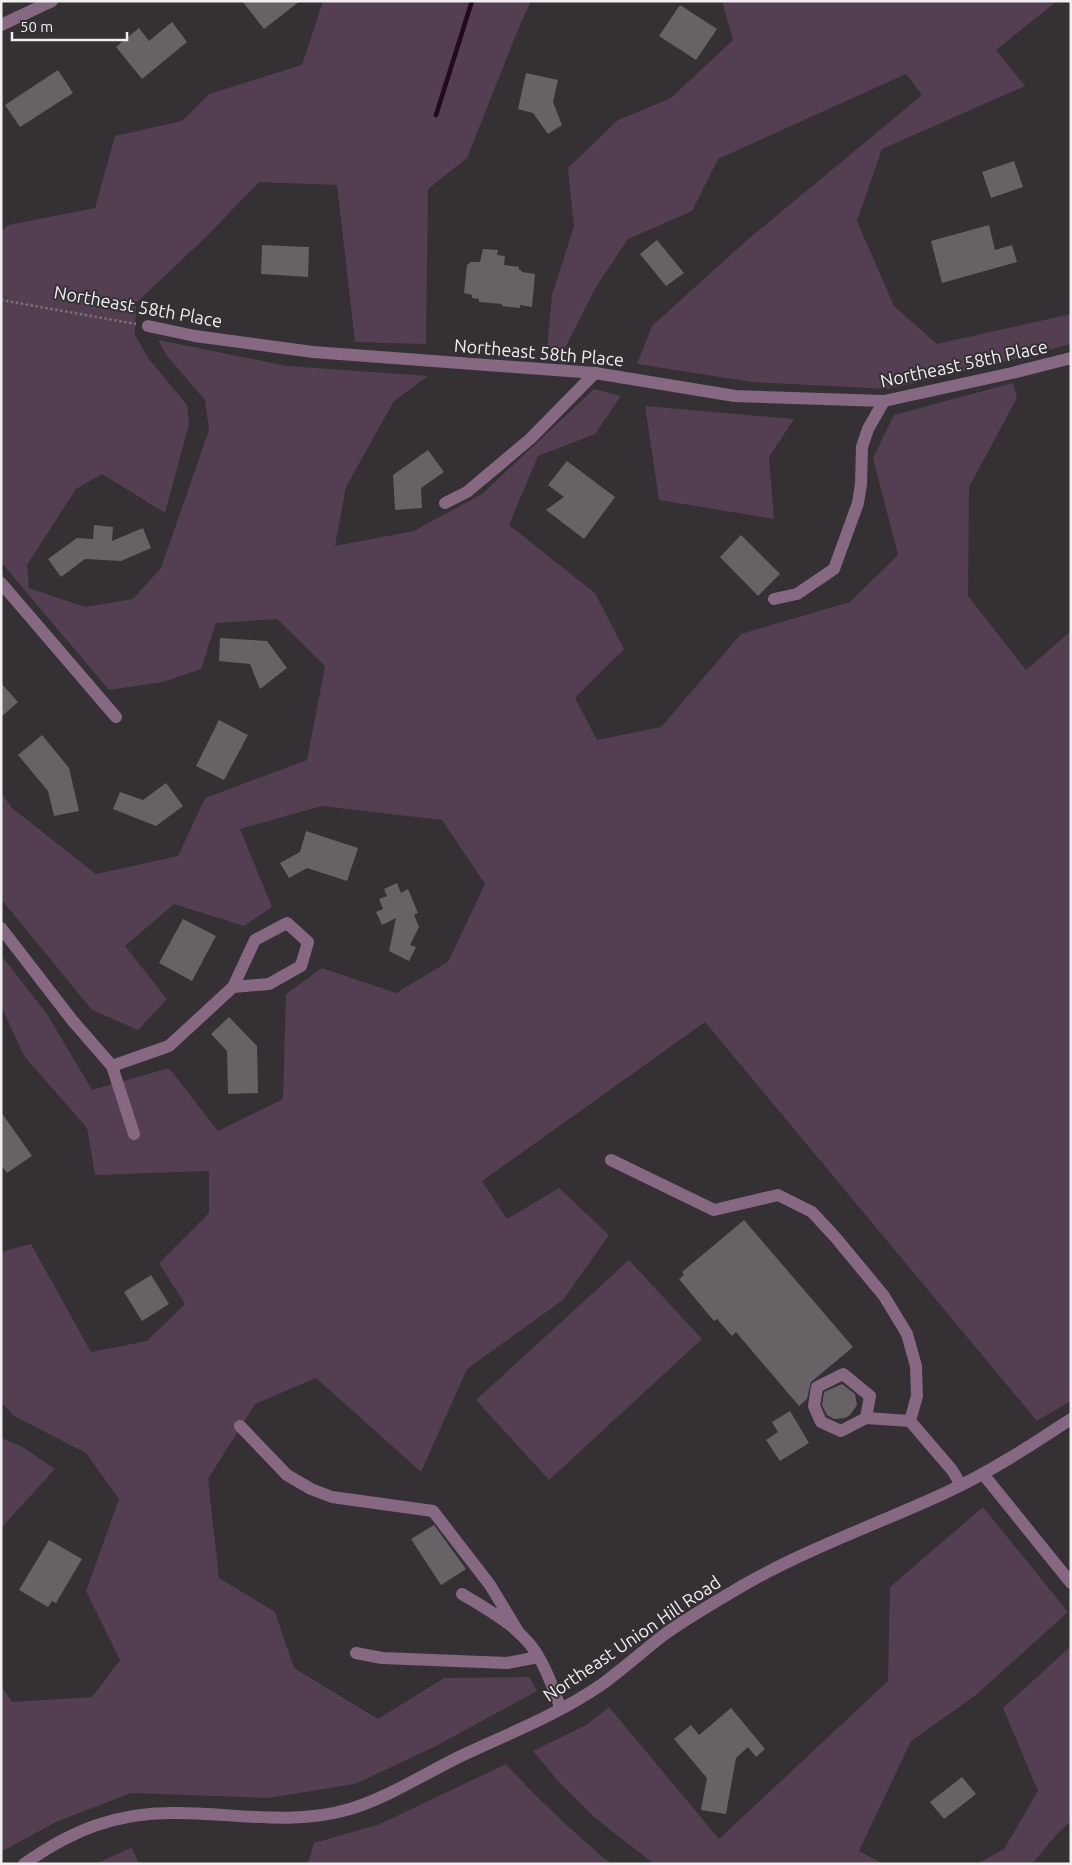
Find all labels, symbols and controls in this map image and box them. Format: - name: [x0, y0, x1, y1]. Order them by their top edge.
- scale bar: [12, 10, 128, 42]
- text: 50 m: [20, 18, 53, 35]
- street label: Northeast 58th Place: [52, 281, 224, 331]
- street label: Northeast 58th Place: [453, 335, 625, 369]
- street label: Northeast 58th Place: [878, 336, 1049, 391]
- street label: Northeast Union Hill Road: [539, 1571, 724, 1705]

